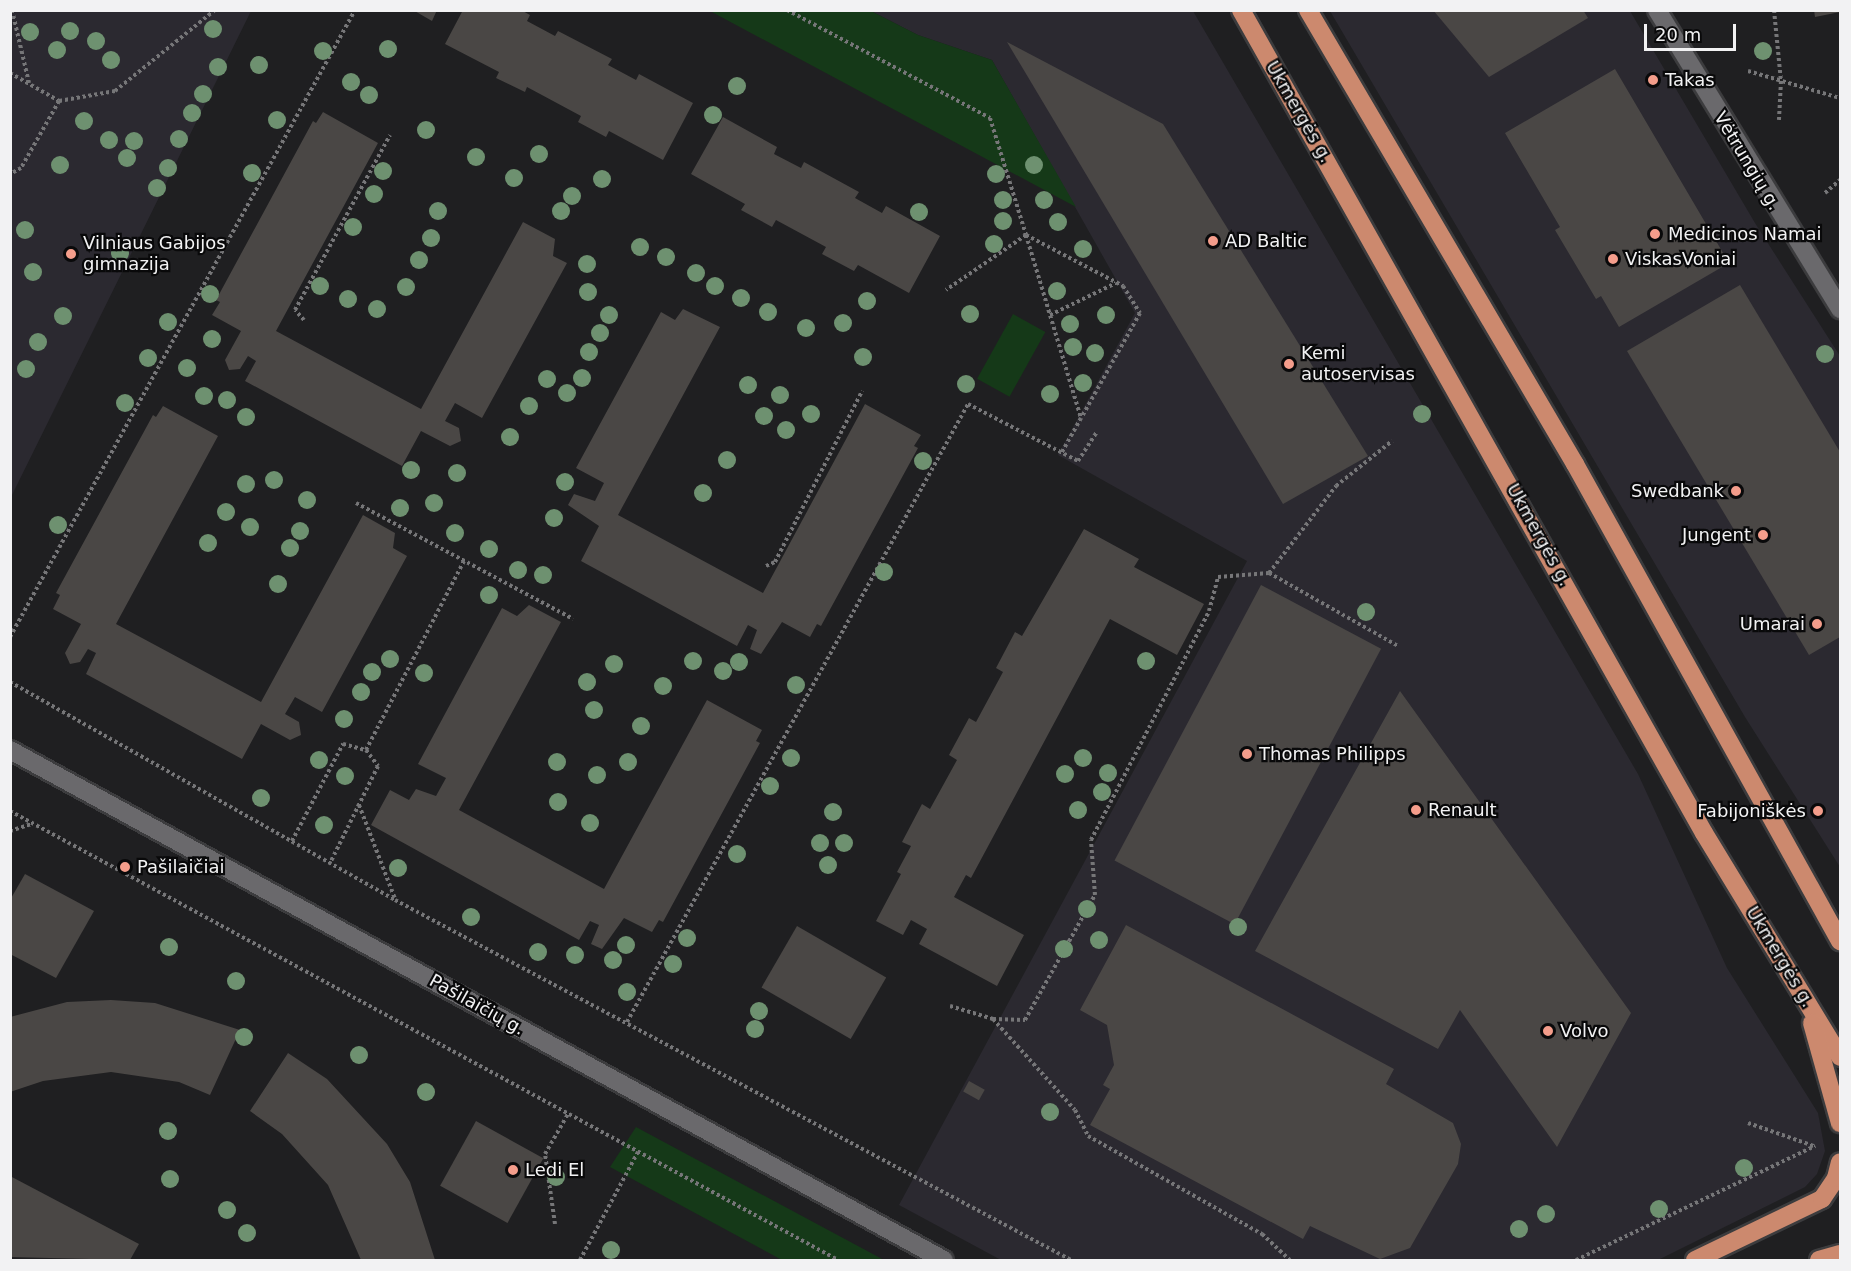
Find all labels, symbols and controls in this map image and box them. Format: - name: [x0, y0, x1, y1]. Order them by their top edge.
- scale bar: [1647, 12, 1738, 50]
- text: 20 m: [1655, 24, 1701, 45]
- street label: Ukmergės g.: [1261, 57, 1337, 167]
- place label: Takas: [1665, 69, 1715, 91]
- marker: Takas: [1646, 73, 1660, 87]
- street label: Vėtrungių g.: [1709, 108, 1785, 214]
- place label: Medicinos Namai: [1668, 223, 1822, 245]
- marker: Medicinos Namai: [1646, 225, 1664, 243]
- place label: AD Baltic: [1225, 230, 1307, 252]
- place label: Vilniaus Gabijos gimnazija: [83, 233, 226, 276]
- marker: AD Baltic: [1206, 234, 1220, 248]
- marker: Vilniaus Gabijos gimnazija: [64, 247, 78, 261]
- place label: ViskasVoniai: [1625, 248, 1736, 270]
- marker: ViskasVoniai: [1606, 252, 1620, 266]
- place label: Kemi autoservisas: [1301, 343, 1415, 386]
- marker: Kemi autoservisas: [1282, 357, 1296, 371]
- street label: Ukmergės g.: [1502, 480, 1576, 590]
- place label: Swedbank: [1631, 480, 1724, 502]
- marker: Swedbank: [1729, 484, 1743, 498]
- place label: Jungent: [1682, 524, 1751, 546]
- marker: Jungent: [1756, 528, 1770, 542]
- place label: Umarai: [1740, 613, 1805, 635]
- marker: Umarai: [1810, 617, 1824, 631]
- place label: Thomas Philipps: [1259, 743, 1406, 765]
- marker: Thomas Philipps: [1240, 747, 1254, 761]
- place label: Renault: [1428, 799, 1497, 821]
- place label: Fabijoniškės: [1697, 800, 1806, 822]
- marker: Renault: [1409, 803, 1423, 817]
- marker: Fabijoniškės: [1811, 804, 1825, 818]
- place label: Pašilaičiai: [137, 856, 224, 878]
- marker: Pašilaičiai: [118, 860, 132, 874]
- street label: Ukmergės g.: [1741, 903, 1819, 1011]
- street label: Pašilaičių g.: [426, 970, 528, 1040]
- place label: Volvo: [1560, 1020, 1609, 1042]
- marker: Volvo: [1541, 1024, 1555, 1038]
- place label: Ledi El: [525, 1159, 584, 1181]
- marker: Ledi El: [506, 1163, 520, 1177]

